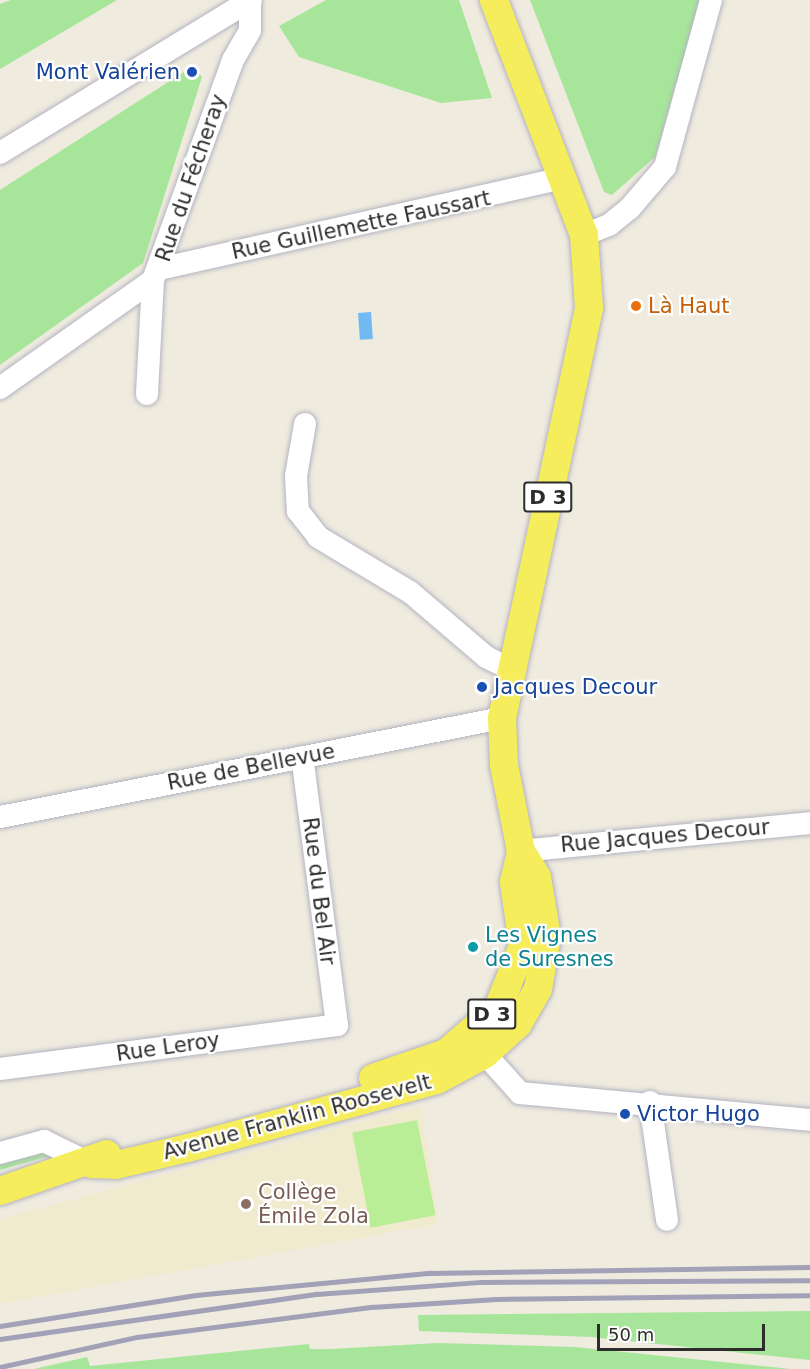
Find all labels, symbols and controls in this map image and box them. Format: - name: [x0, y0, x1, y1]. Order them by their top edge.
- place label: Mont Valérien: [36, 59, 180, 85]
- marker: Mont Valérien: [185, 65, 199, 79]
- street label: Rue du Fécheray: [151, 91, 231, 265]
- street label: Rue Guillemette Faussart: [229, 185, 493, 265]
- place label: Là Haut: [648, 293, 729, 319]
- marker: Là Haut: [629, 299, 643, 313]
- road number: D 3: [522, 480, 574, 514]
- place label: Jacques Decour: [494, 674, 657, 700]
- marker: Jacques Decour: [475, 680, 489, 694]
- street label: Rue de Bellevue: [165, 738, 337, 796]
- street label: Rue Jacques Decour: [559, 814, 771, 858]
- street label: Rue du Bel Air: [297, 816, 341, 966]
- place label: Les Vignes de Suresnes: [485, 922, 614, 972]
- marker: Les Vignes de Suresnes: [466, 940, 480, 954]
- road number: D 3: [466, 997, 518, 1031]
- street label: Rue Leroy: [115, 1027, 221, 1067]
- street label: Avenue Franklin Roosevelt: [160, 1069, 434, 1165]
- place label: Victor Hugo: [637, 1101, 760, 1127]
- marker: Victor Hugo: [618, 1107, 632, 1121]
- place label: Collège Émile Zola: [258, 1179, 369, 1229]
- marker: Collège Émile Zola: [239, 1197, 253, 1211]
- scale bar: [600, 1312, 768, 1350]
- text: 50 m: [608, 1324, 654, 1345]

